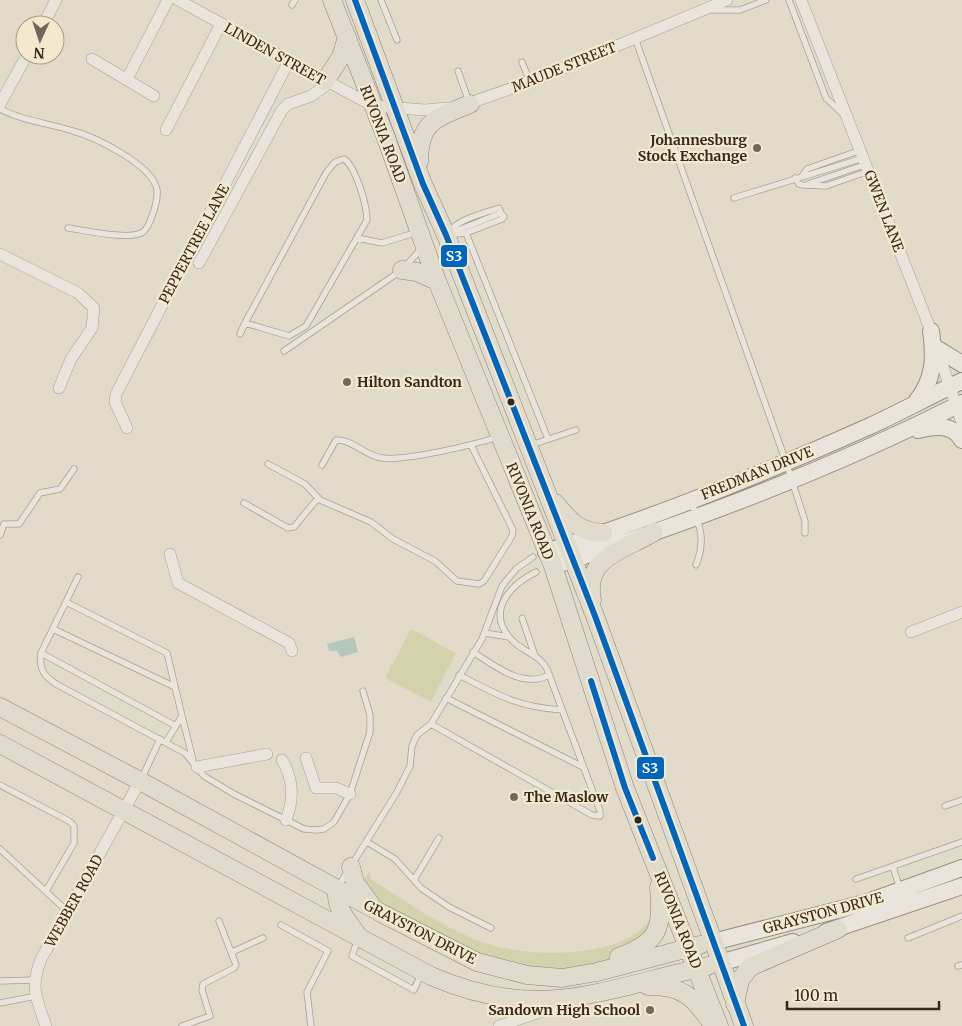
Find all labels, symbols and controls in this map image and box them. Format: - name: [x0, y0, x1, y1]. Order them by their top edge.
- north arrow: [15, 15, 65, 65]
- street label: LINDEN STREET: [221, 19, 329, 89]
- street label: MAUDE STREET: [509, 38, 619, 96]
- text: N: [33, 44, 45, 62]
- street label: RIVONIA ROAD: [356, 83, 410, 186]
- place label: Johannesburg Stock Exchange: [638, 131, 747, 165]
- marker: Johannesburg Stock Exchange: [751, 142, 763, 154]
- street label: GWEN LANE: [860, 168, 908, 255]
- street label: PEPPERTREE LANE: [155, 181, 233, 307]
- line badge: S3: [440, 244, 468, 268]
- text: S3: [446, 247, 462, 265]
- place label: Hilton Sandton: [357, 373, 462, 391]
- marker: Hilton Sandton: [341, 376, 353, 388]
- unlabelled marker: [506, 397, 516, 407]
- street label: FREDMAN DRIVE: [698, 442, 816, 504]
- street label: RIVONIA ROAD: [502, 460, 558, 563]
- line badge: S3: [636, 756, 665, 780]
- text: S3: [642, 759, 658, 777]
- place label: The Maslow: [524, 788, 609, 806]
- marker: The Maslow: [508, 791, 520, 803]
- unlabelled marker: [633, 815, 643, 825]
- street label: WEBBER ROAD: [41, 851, 107, 951]
- street label: RIVONIA ROAD: [650, 869, 706, 972]
- street label: GRAYSTON DRIVE: [761, 888, 885, 938]
- street label: GRAYSTON DRIVE: [361, 896, 479, 968]
- scale bar: [787, 978, 940, 1010]
- text: 100 m: [794, 986, 838, 1005]
- place label: Sandown High School: [488, 1001, 640, 1019]
- marker: Sandown High School: [644, 1004, 656, 1016]

